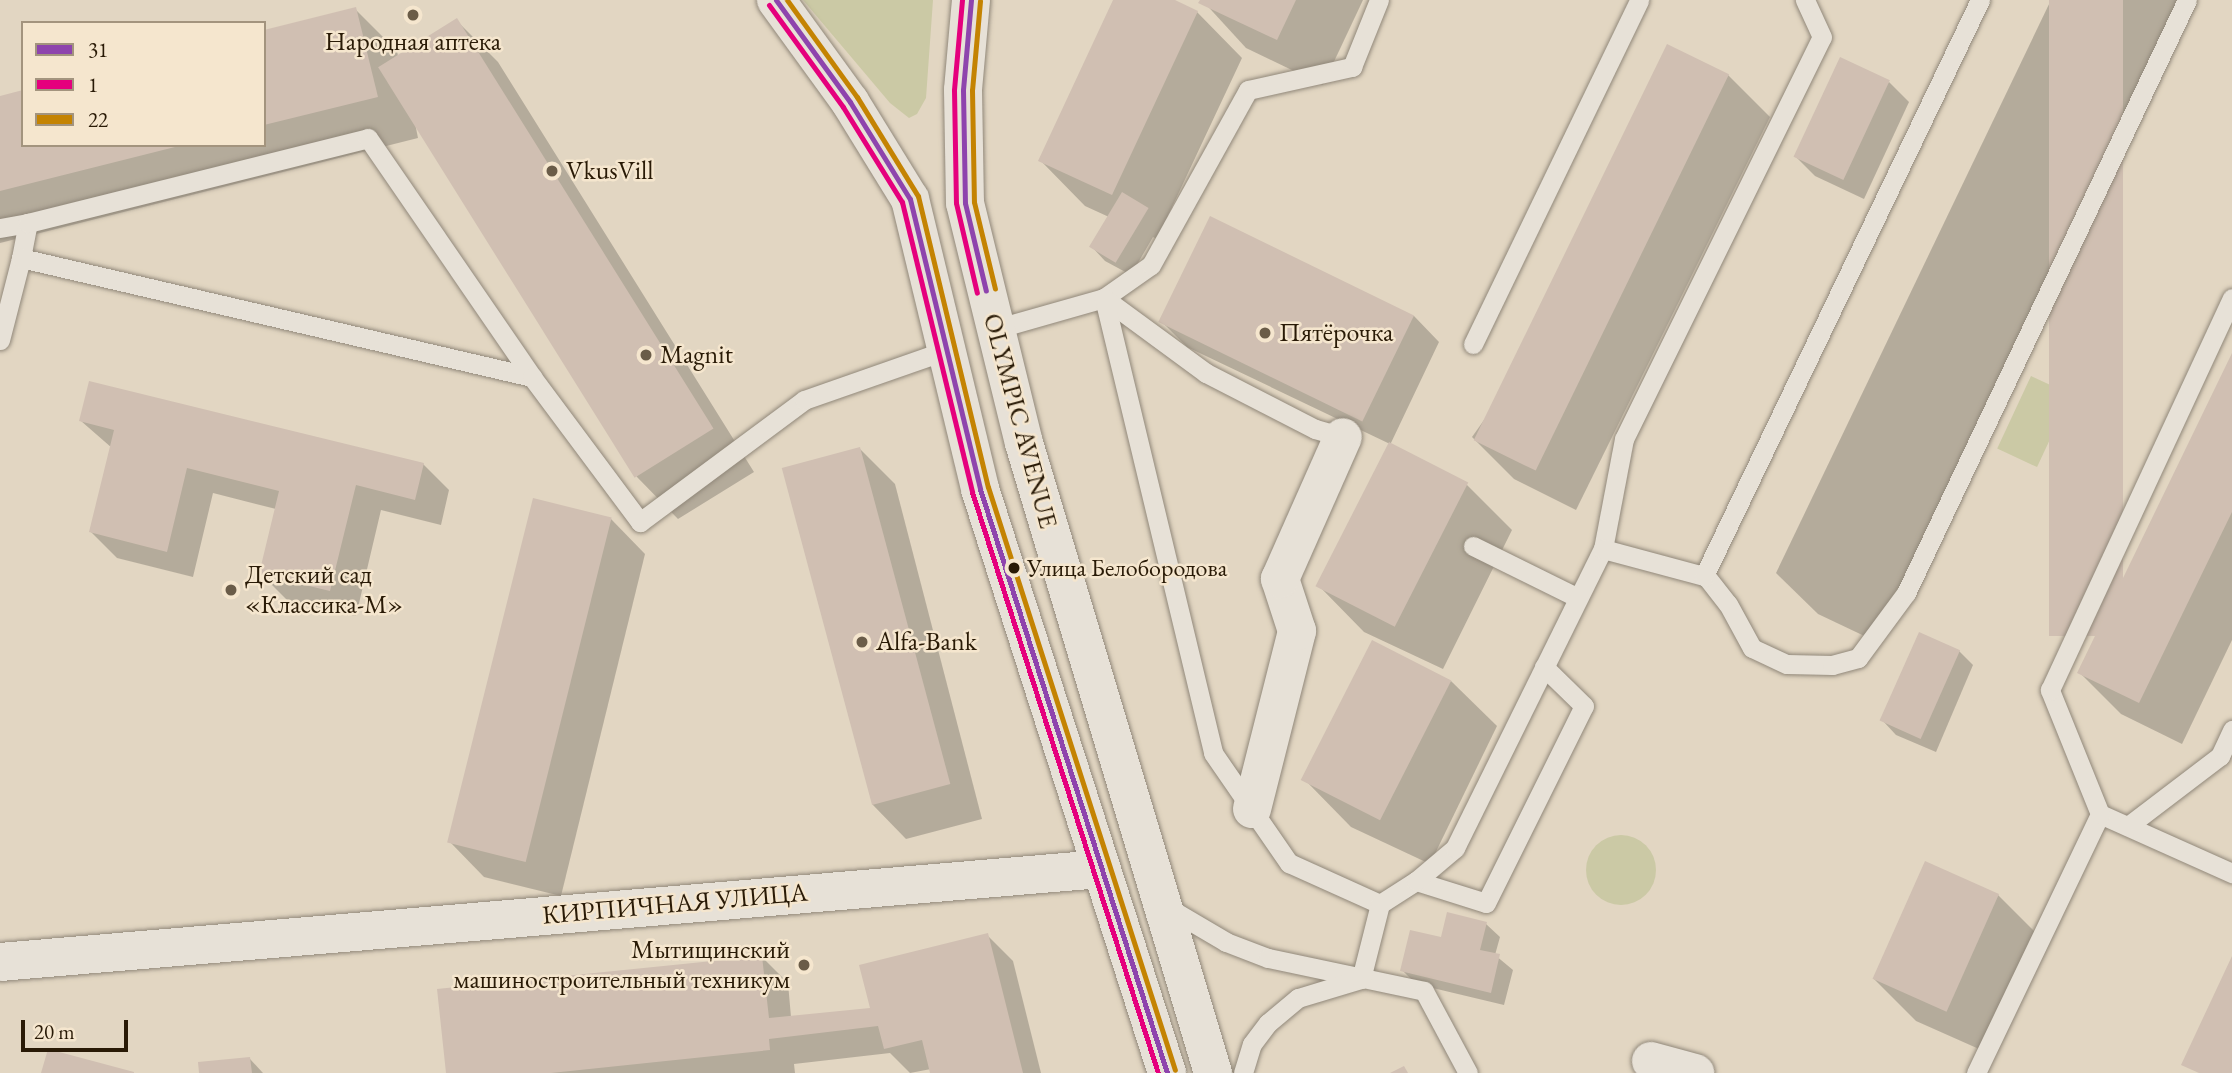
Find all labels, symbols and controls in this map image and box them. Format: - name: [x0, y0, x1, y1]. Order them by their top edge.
- marker: Народная аптека: [405, 7, 421, 23]
- legend: [21, 21, 266, 147]
- place label: Народная аптека: [325, 26, 501, 58]
- text: 31: [88, 36, 108, 63]
- text: 1: [88, 71, 98, 98]
- text: 22: [88, 106, 108, 133]
- place label: VkusVill: [566, 155, 654, 187]
- marker: VkusVill: [544, 163, 560, 179]
- street label: OLYMPIC AVENUE: [976, 310, 1064, 532]
- place label: Пятёрочка: [1279, 317, 1393, 349]
- marker: Пятёрочка: [1257, 325, 1273, 341]
- place label: Magnit: [660, 339, 733, 371]
- marker: Magnit: [638, 347, 654, 363]
- place label: Улица Белобородова: [1027, 554, 1227, 582]
- place label: Детский сад «Классика-М»: [245, 559, 403, 620]
- marker: Улица Белобородова: [1007, 561, 1021, 575]
- marker: Детский сад «Классика-М»: [223, 582, 239, 598]
- place label: Alfa-Bank: [876, 626, 977, 658]
- marker: Alfa-Bank: [854, 634, 870, 650]
- street label: КИРПИЧНАЯ УЛИЦА: [541, 877, 809, 931]
- place label: Мытищинский машиностроительный техникум: [453, 934, 790, 996]
- marker: Мытищинский машиностроительный техникум: [796, 957, 812, 973]
- scale bar: [24, 1006, 131, 1050]
- text: 20 m: [34, 1018, 75, 1045]

